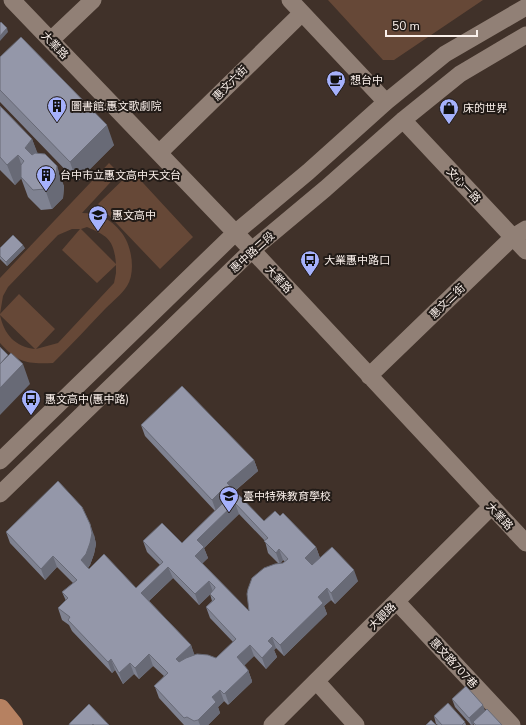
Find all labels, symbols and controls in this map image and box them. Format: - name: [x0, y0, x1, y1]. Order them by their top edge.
- scale bar: [386, 12, 477, 38]
- text: 50 m: [392, 18, 420, 34]
- street label: 大業路: [38, 28, 71, 62]
- street label: 惠文六街: [209, 62, 251, 104]
- cafe icon: 想台中: [325, 69, 347, 97]
- place label: 想台中: [350, 73, 383, 88]
- building icon: 圖書館.惠文歌劇院: [46, 95, 68, 123]
- shop icon: 床的世界: [438, 97, 460, 125]
- place label: 圖書館.惠文歌劇院: [71, 99, 162, 114]
- place label: 床的世界: [463, 101, 508, 116]
- building icon: 台中市立惠文高中天文台: [35, 164, 57, 192]
- street label: 文心一路: [443, 164, 484, 207]
- place label: 台中市立惠文高中天文台: [60, 168, 181, 183]
- school or university icon: 惠文高中: [87, 204, 109, 232]
- place label: 惠文高中: [112, 208, 156, 223]
- street label: 惠中路二段: [227, 228, 278, 276]
- bus stop icon: 大業惠中路口: [299, 249, 321, 277]
- place label: 大業惠中路口: [324, 253, 390, 268]
- street label: 大業路: [262, 262, 295, 297]
- street label: 惠文二街: [426, 281, 468, 322]
- bus stop icon: 惠文高中(惠中路): [20, 388, 42, 416]
- place label: 惠文高中(惠中路): [45, 392, 129, 407]
- school or university icon: 臺中特殊教育學校: [218, 485, 240, 513]
- place label: 臺中特殊教育學校: [243, 489, 331, 504]
- street label: 大業路: [483, 499, 516, 534]
- street label: 大觀路: [365, 599, 399, 633]
- street label: 惠文路707巷: [426, 635, 481, 692]

